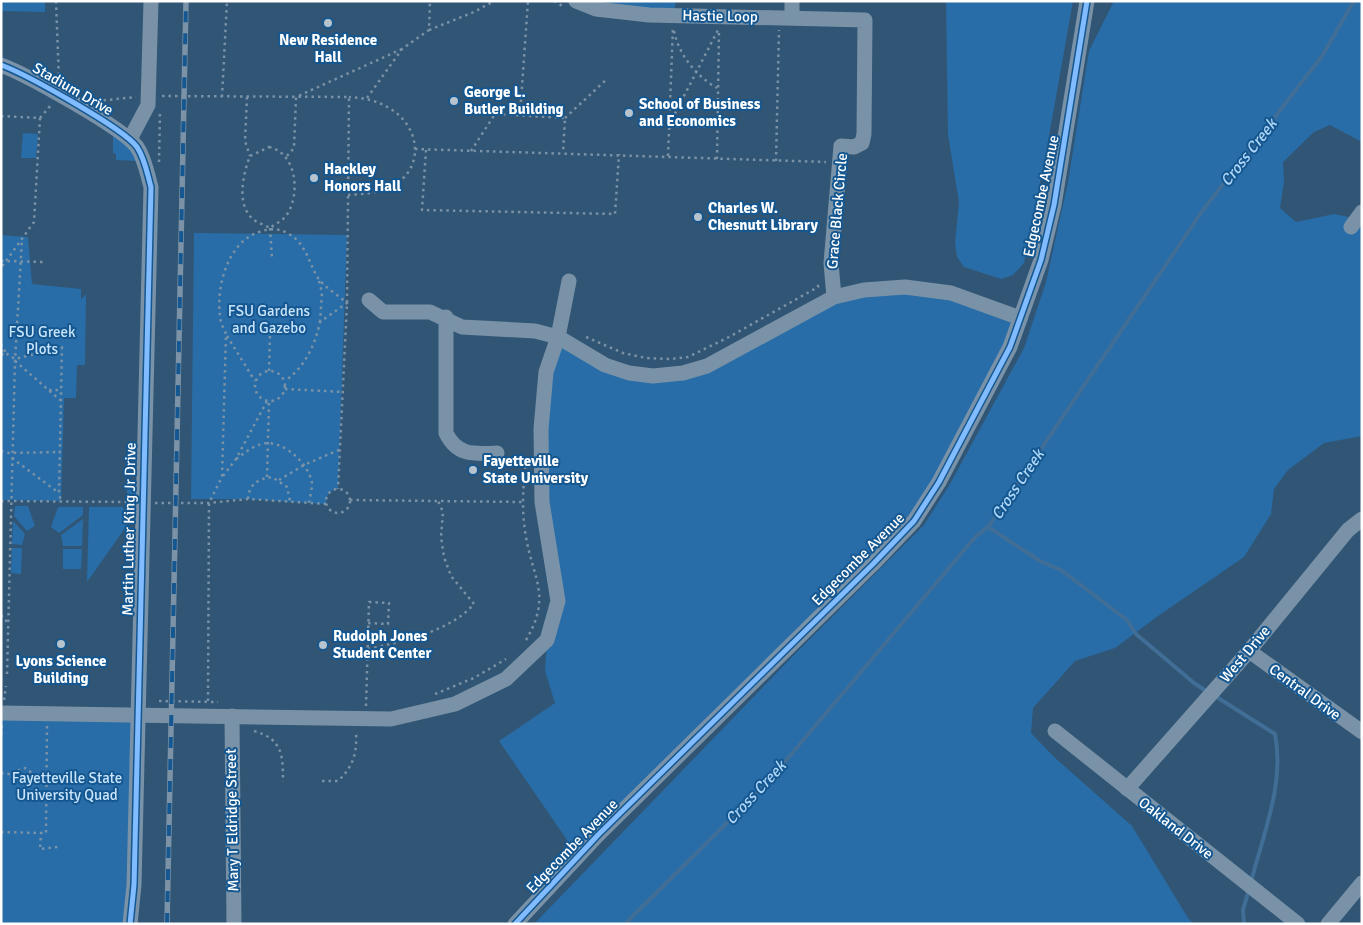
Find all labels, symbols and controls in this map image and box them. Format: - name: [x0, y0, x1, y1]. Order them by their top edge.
- street label: Hastie Loop: [682, 6, 758, 26]
- marker: New Residence Hall: [322, 17, 334, 29]
- place label: New Residence Hall: [279, 31, 377, 66]
- street label: Stadium Drive: [29, 59, 117, 119]
- place label: George L. Butler Building: [464, 83, 564, 118]
- marker: George L. Butler Building: [448, 95, 460, 107]
- place label: School of Business and Economics: [639, 95, 761, 130]
- marker: School of Business and Economics: [623, 107, 635, 119]
- water label: Cross Creek: [1216, 113, 1283, 190]
- street label: Edgecombe Avenue: [1019, 133, 1063, 259]
- street label: Grace Black Circle: [823, 152, 851, 270]
- place label: Hackley Honors Hall: [324, 160, 402, 195]
- marker: Hackley Honors Hall: [308, 172, 320, 184]
- place label: Charles W. Chesnutt Library: [708, 199, 818, 234]
- marker: Charles W. Chesnutt Library: [692, 211, 704, 223]
- park label: FSU Gardens and Gazebo: [228, 302, 311, 337]
- park label: FSU Greek Plots: [9, 323, 76, 358]
- street label: Martin Luther King Jr Drive: [118, 442, 140, 616]
- water label: Cross Creek: [987, 444, 1050, 523]
- place label: Fayetteville State University: [483, 452, 589, 487]
- marker: Fayetteville State University: [467, 464, 479, 476]
- street label: Edgecombe Avenue: [808, 509, 908, 609]
- street label: West Drive: [1216, 622, 1274, 686]
- place label: Rudolph Jones Student Center: [333, 627, 432, 662]
- marker: Lyons Science Building: [55, 638, 67, 650]
- marker: Rudolph Jones Student Center: [317, 639, 329, 651]
- place label: Lyons Science Building: [16, 652, 106, 687]
- street label: Central Drive: [1266, 660, 1344, 724]
- street label: Mary T Eldridge Street: [222, 748, 242, 892]
- water label: Cross Creek: [721, 755, 792, 829]
- park label: Fayetteville State University Quad: [12, 769, 122, 804]
- street label: Oakland Drive: [1135, 793, 1217, 863]
- street label: Edgecombe Avenue: [522, 795, 622, 897]

